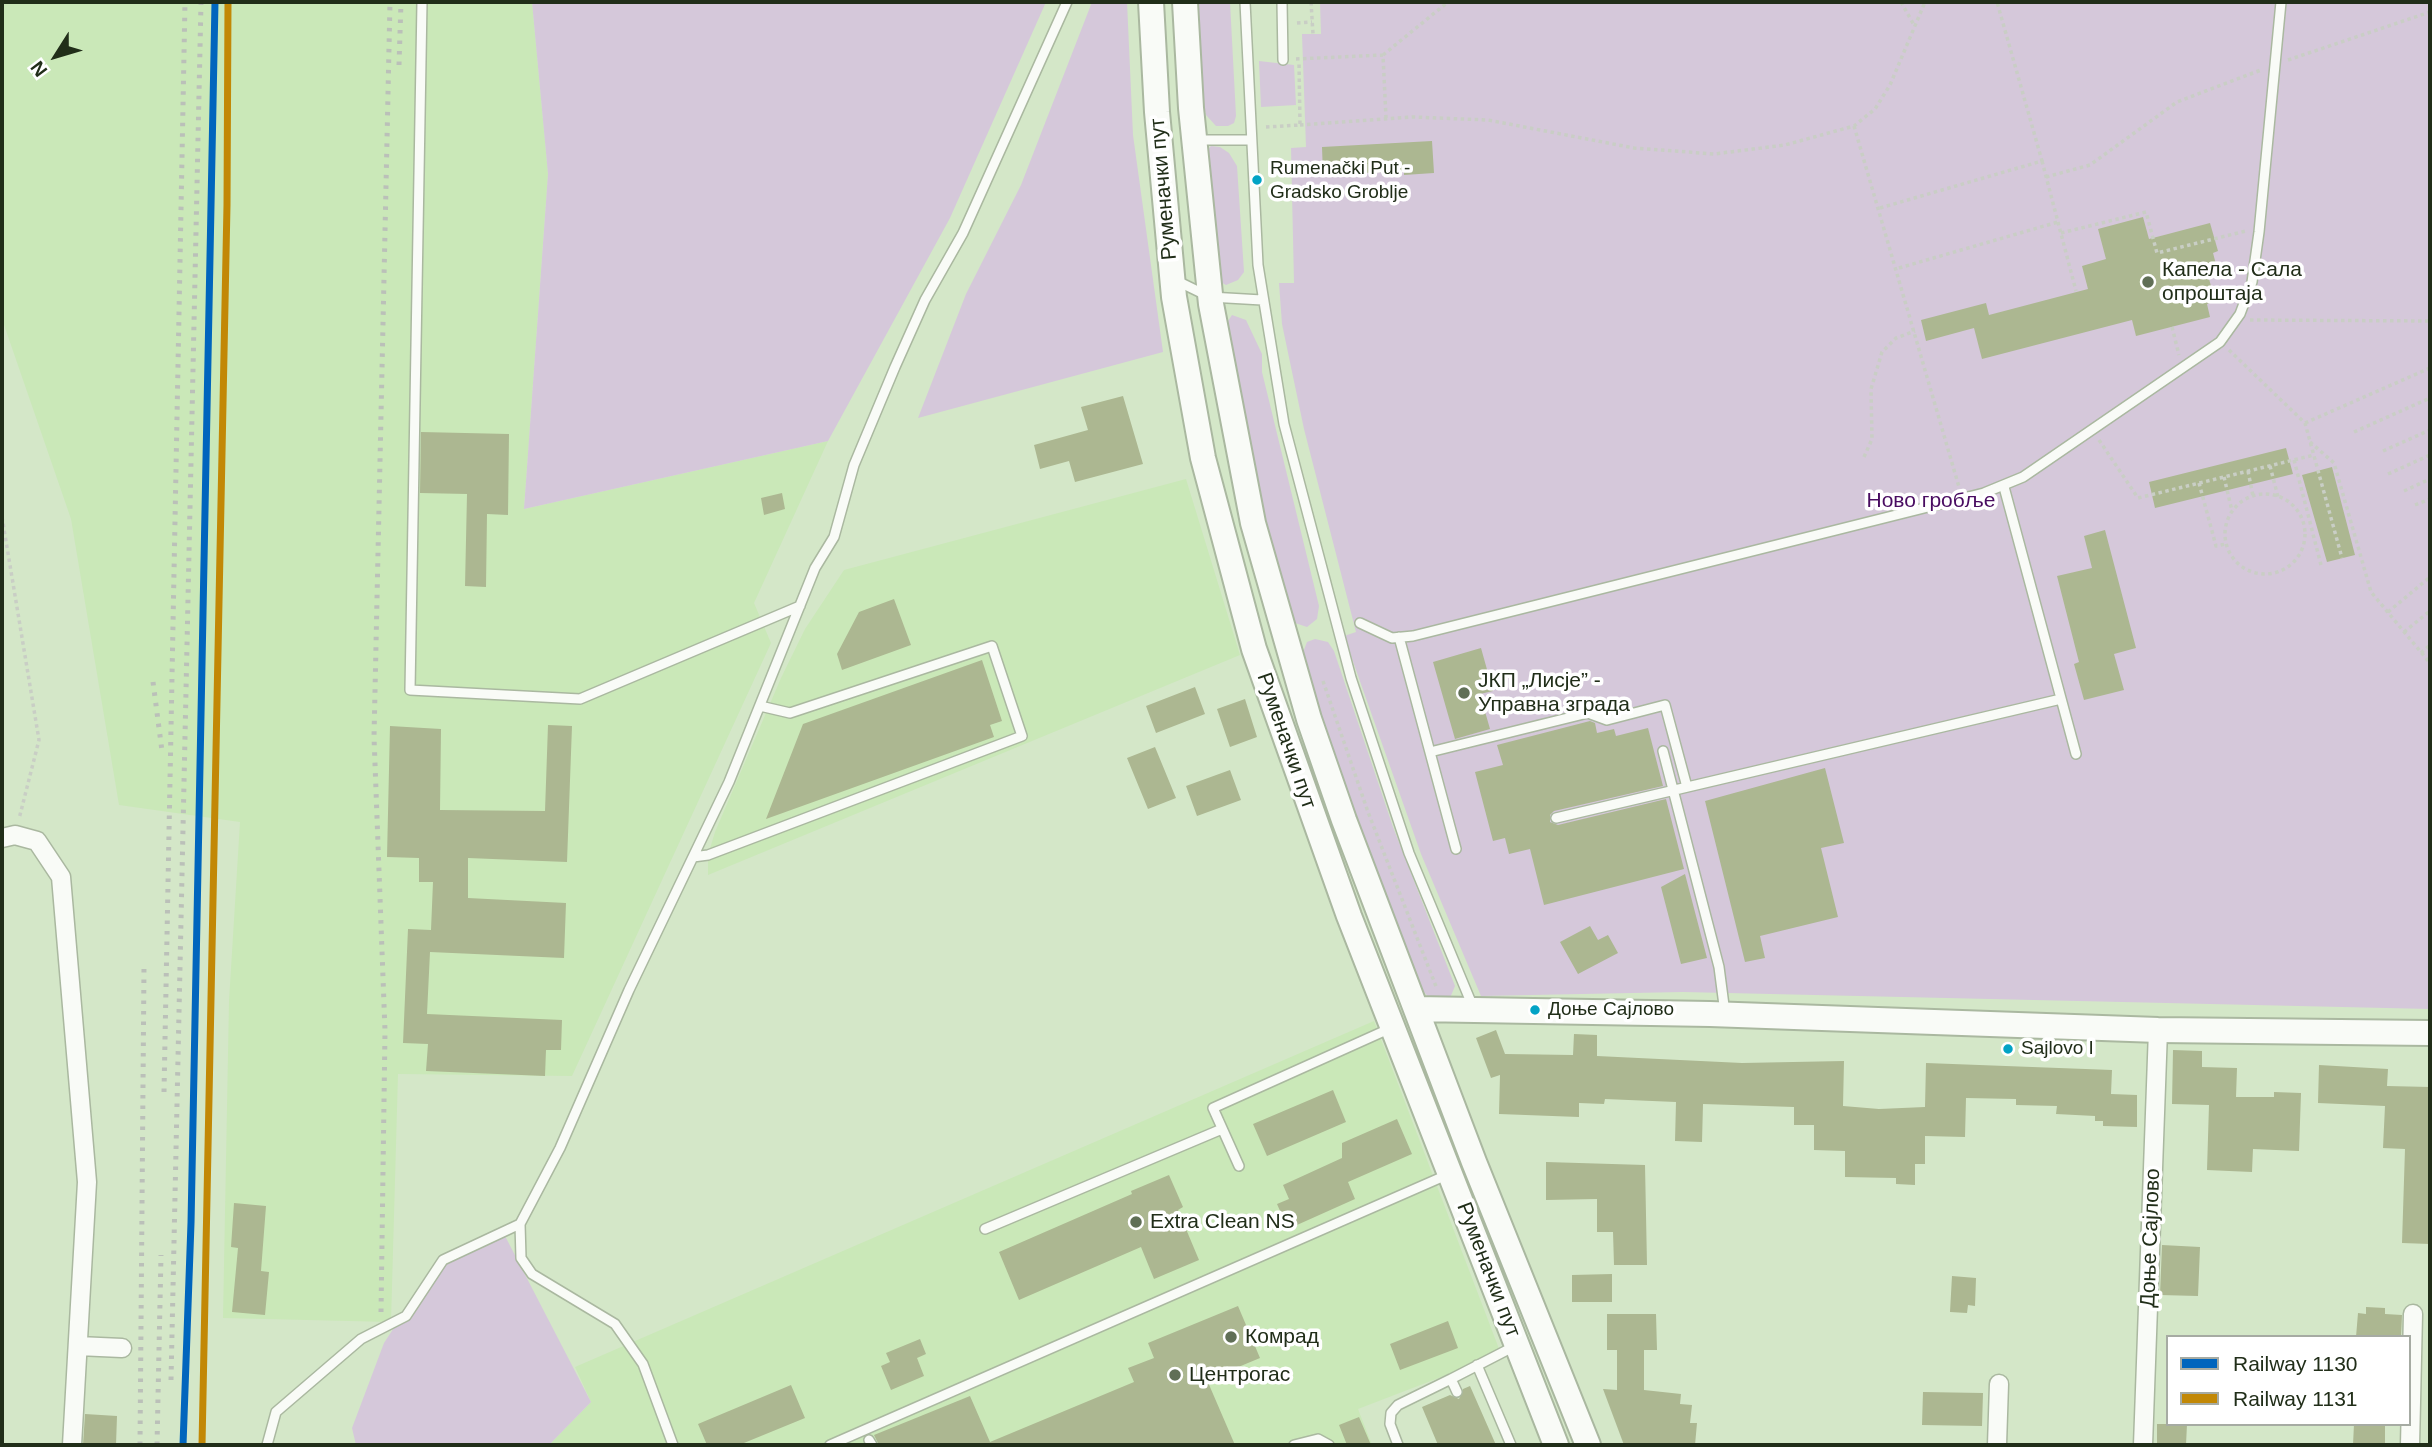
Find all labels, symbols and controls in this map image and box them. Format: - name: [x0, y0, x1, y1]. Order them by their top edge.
- north arrow: [21, 21, 91, 91]
- text: N: [26, 57, 51, 81]
- street label: Руменачки пут: [1145, 117, 1183, 261]
- place label: Rumenački Put - Gradsko Groblje: [1270, 158, 1410, 202]
- marker: Rumenački Put - Gradsko Groblje: [1250, 173, 1264, 187]
- place label: Капела - Сала опроштаја: [2162, 257, 2302, 307]
- marker: Капела - Сала опроштаја: [2140, 274, 2156, 290]
- park label: Ново гробље: [1866, 488, 1996, 514]
- place label: ЈКП „Лисје” - Управна зграда: [1478, 668, 1630, 718]
- street label: Руменачки пут: [1251, 670, 1321, 812]
- marker: ЈКП „Лисје” - Управна зграда: [1456, 685, 1472, 701]
- place label: Доње Сајлово: [1548, 999, 1674, 1021]
- marker: Доње Сајлово: [1528, 1003, 1542, 1017]
- place label: Sajlovo I: [2021, 1038, 2094, 1060]
- marker: Sajlovo I: [2001, 1042, 2015, 1056]
- street label: Доње Сајлово: [2136, 1168, 2166, 1308]
- street label: Руменачки пут: [1451, 1199, 1525, 1341]
- place label: Extra Clean NS: [1150, 1209, 1295, 1235]
- marker: Extra Clean NS: [1128, 1214, 1144, 1230]
- place label: Комрад: [1245, 1324, 1319, 1350]
- marker: Комрад: [1223, 1329, 1239, 1345]
- legend: [2166, 1335, 2411, 1426]
- text: Railway 1130: [2233, 1352, 2358, 1375]
- place label: Центрогас: [1189, 1362, 1290, 1388]
- marker: Центрогас: [1167, 1367, 1183, 1383]
- text: Railway 1131: [2233, 1387, 2358, 1410]

